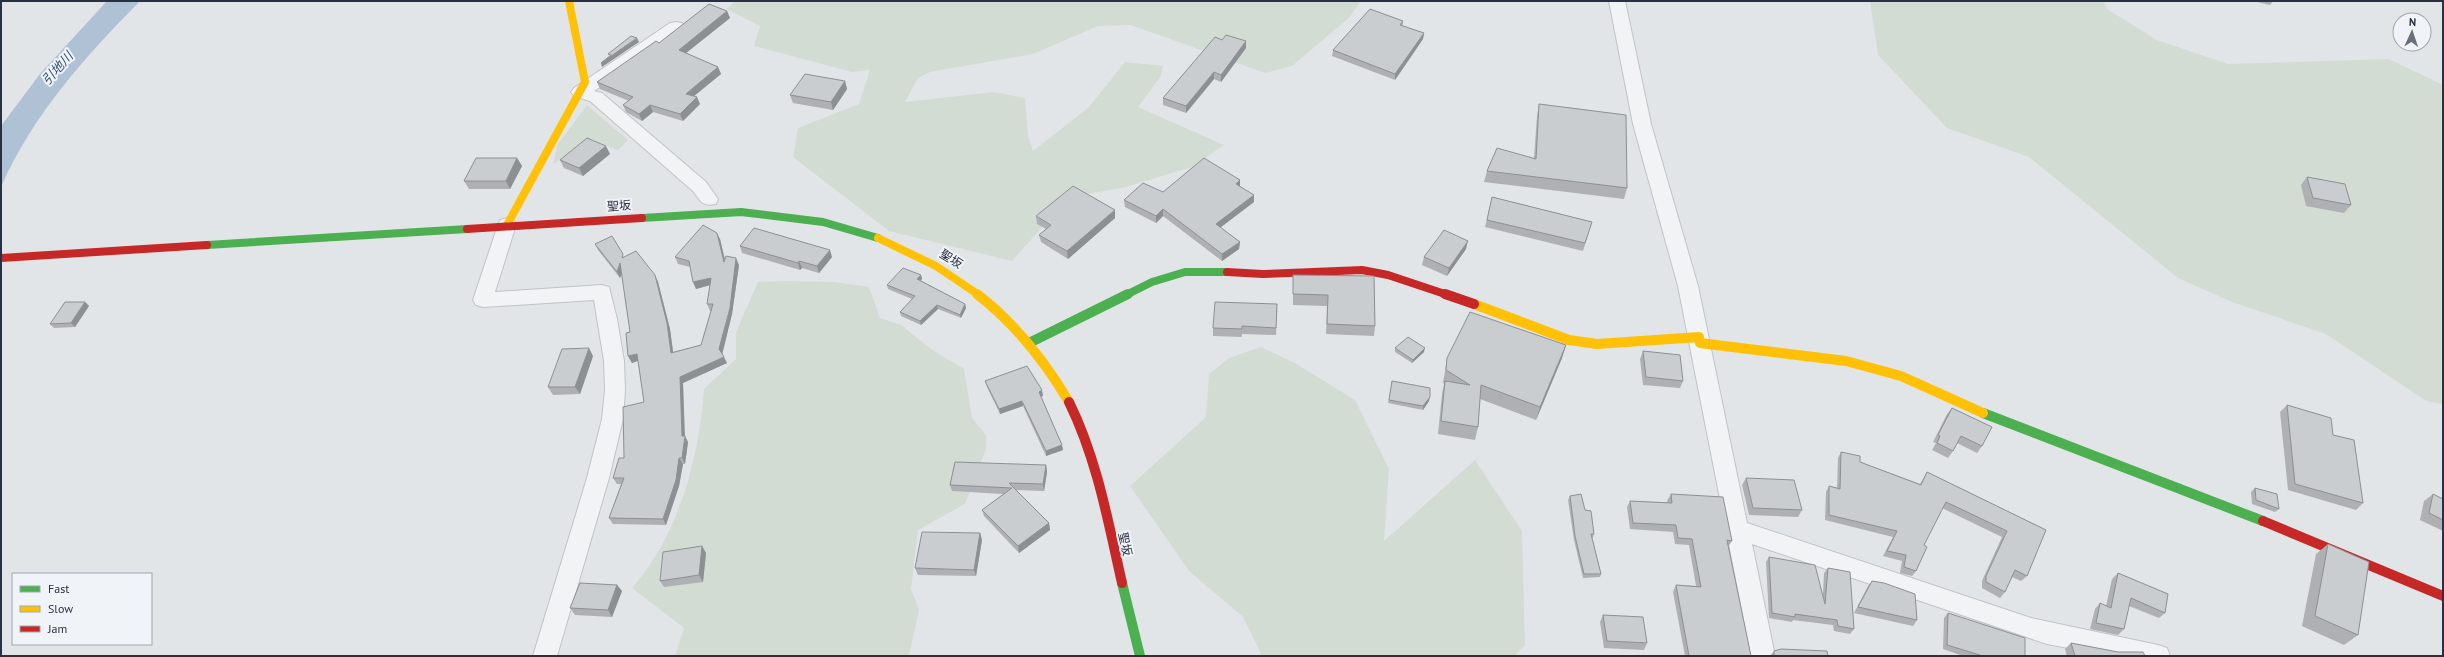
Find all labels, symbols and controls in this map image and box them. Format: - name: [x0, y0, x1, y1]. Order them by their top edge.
- north arrow: [2392, 12, 2432, 52]
- text: N: [2409, 15, 2417, 29]
- water label: 引地川: [38, 47, 78, 89]
- street label: 聖坂: [606, 197, 631, 214]
- street label: 聖坂: [937, 246, 965, 271]
- street label: 聖坂: [1115, 531, 1135, 557]
- legend: [12, 573, 152, 645]
- text: Fast: [48, 581, 69, 596]
- text: Slow: [48, 601, 73, 616]
- text: Jam: [47, 621, 67, 636]

